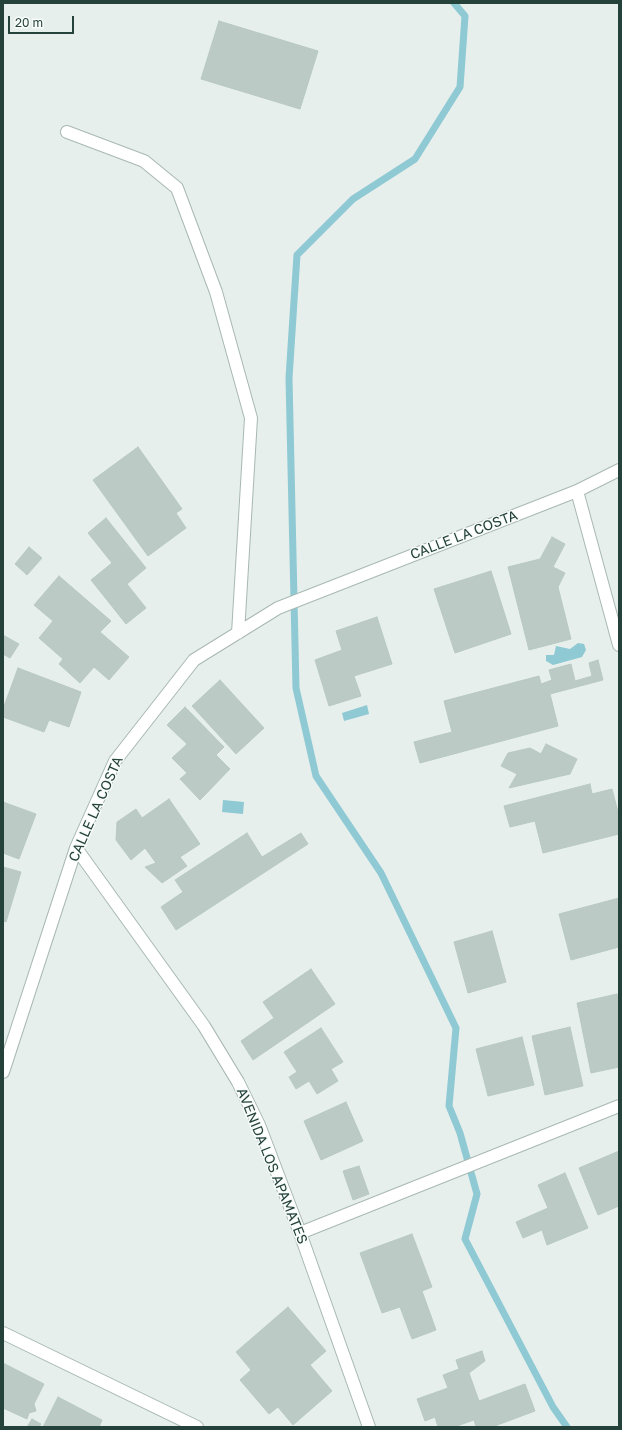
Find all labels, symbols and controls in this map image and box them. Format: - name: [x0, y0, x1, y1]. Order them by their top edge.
- scale bar: [10, 8, 76, 34]
- text: 20 m: [15, 15, 43, 30]
- street label: CALLE LA COSTA: [408, 507, 520, 563]
- street label: CALLE LA COSTA: [65, 754, 127, 864]
- street label: AVENIDA LOS APAMATES: [233, 1085, 311, 1247]

